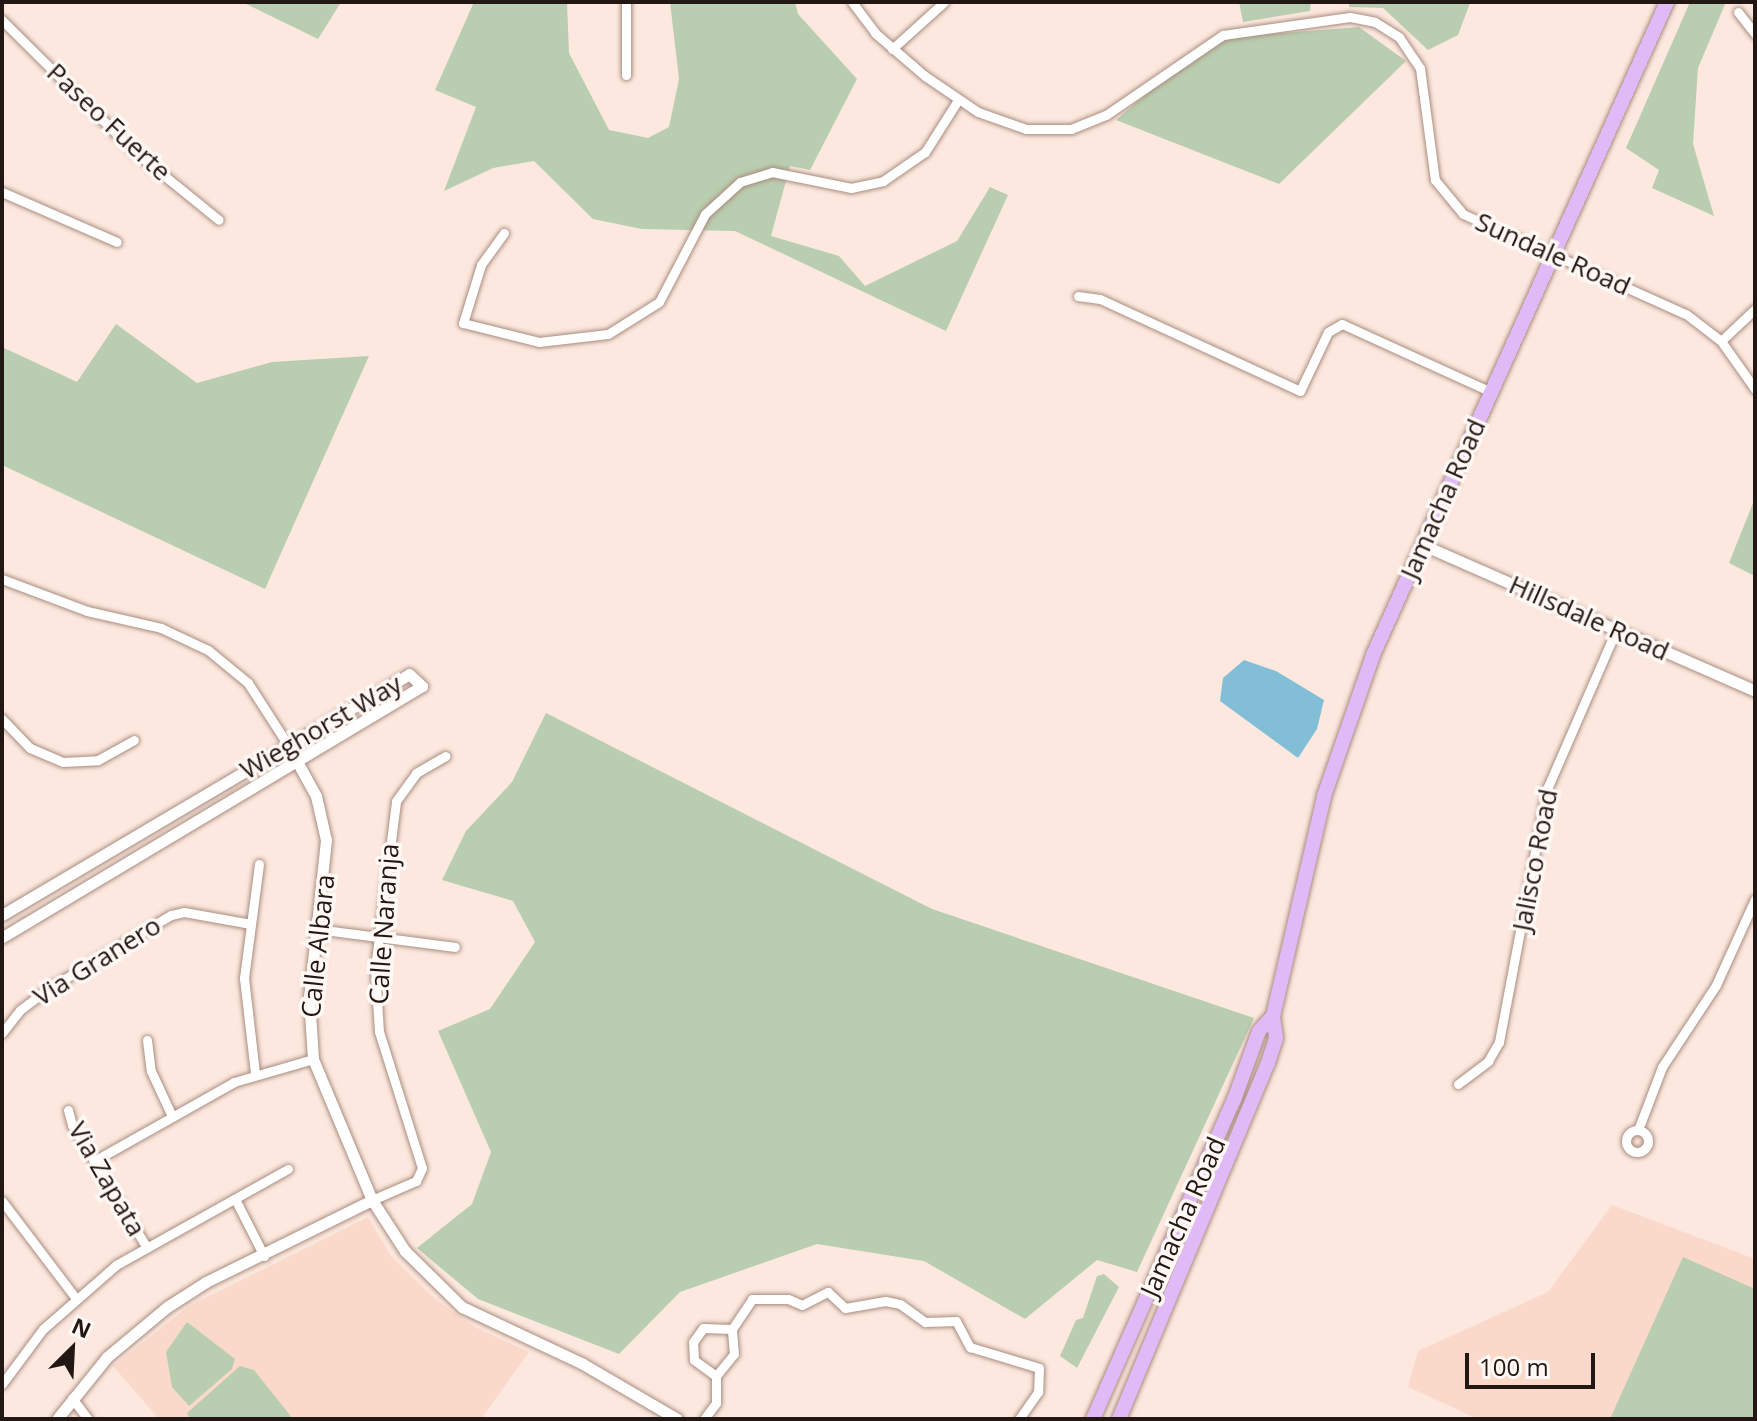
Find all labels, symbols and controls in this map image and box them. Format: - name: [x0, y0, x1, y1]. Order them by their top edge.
- street label: Paseo Fuerte: [41, 57, 177, 187]
- street label: Sundale Road: [1471, 206, 1635, 302]
- street label: Jamacha Road: [1394, 414, 1492, 584]
- street label: Hillsdale Road: [1504, 569, 1674, 667]
- street label: Wieghorst Way: [235, 668, 407, 786]
- street label: Jalisco Road: [1506, 786, 1564, 934]
- street label: Calle Naranja: [363, 842, 405, 1006]
- street label: Calle Albara: [295, 873, 341, 1019]
- street label: Via Granero: [28, 910, 166, 1012]
- street label: Via Zapata: [62, 1116, 152, 1242]
- street label: Jamacha Road: [1134, 1132, 1232, 1302]
- north arrow: [32, 1309, 112, 1389]
- text: N: [67, 1310, 96, 1344]
- scale bar: [1469, 1337, 1599, 1387]
- text: 100 m: [1479, 1350, 1549, 1383]

